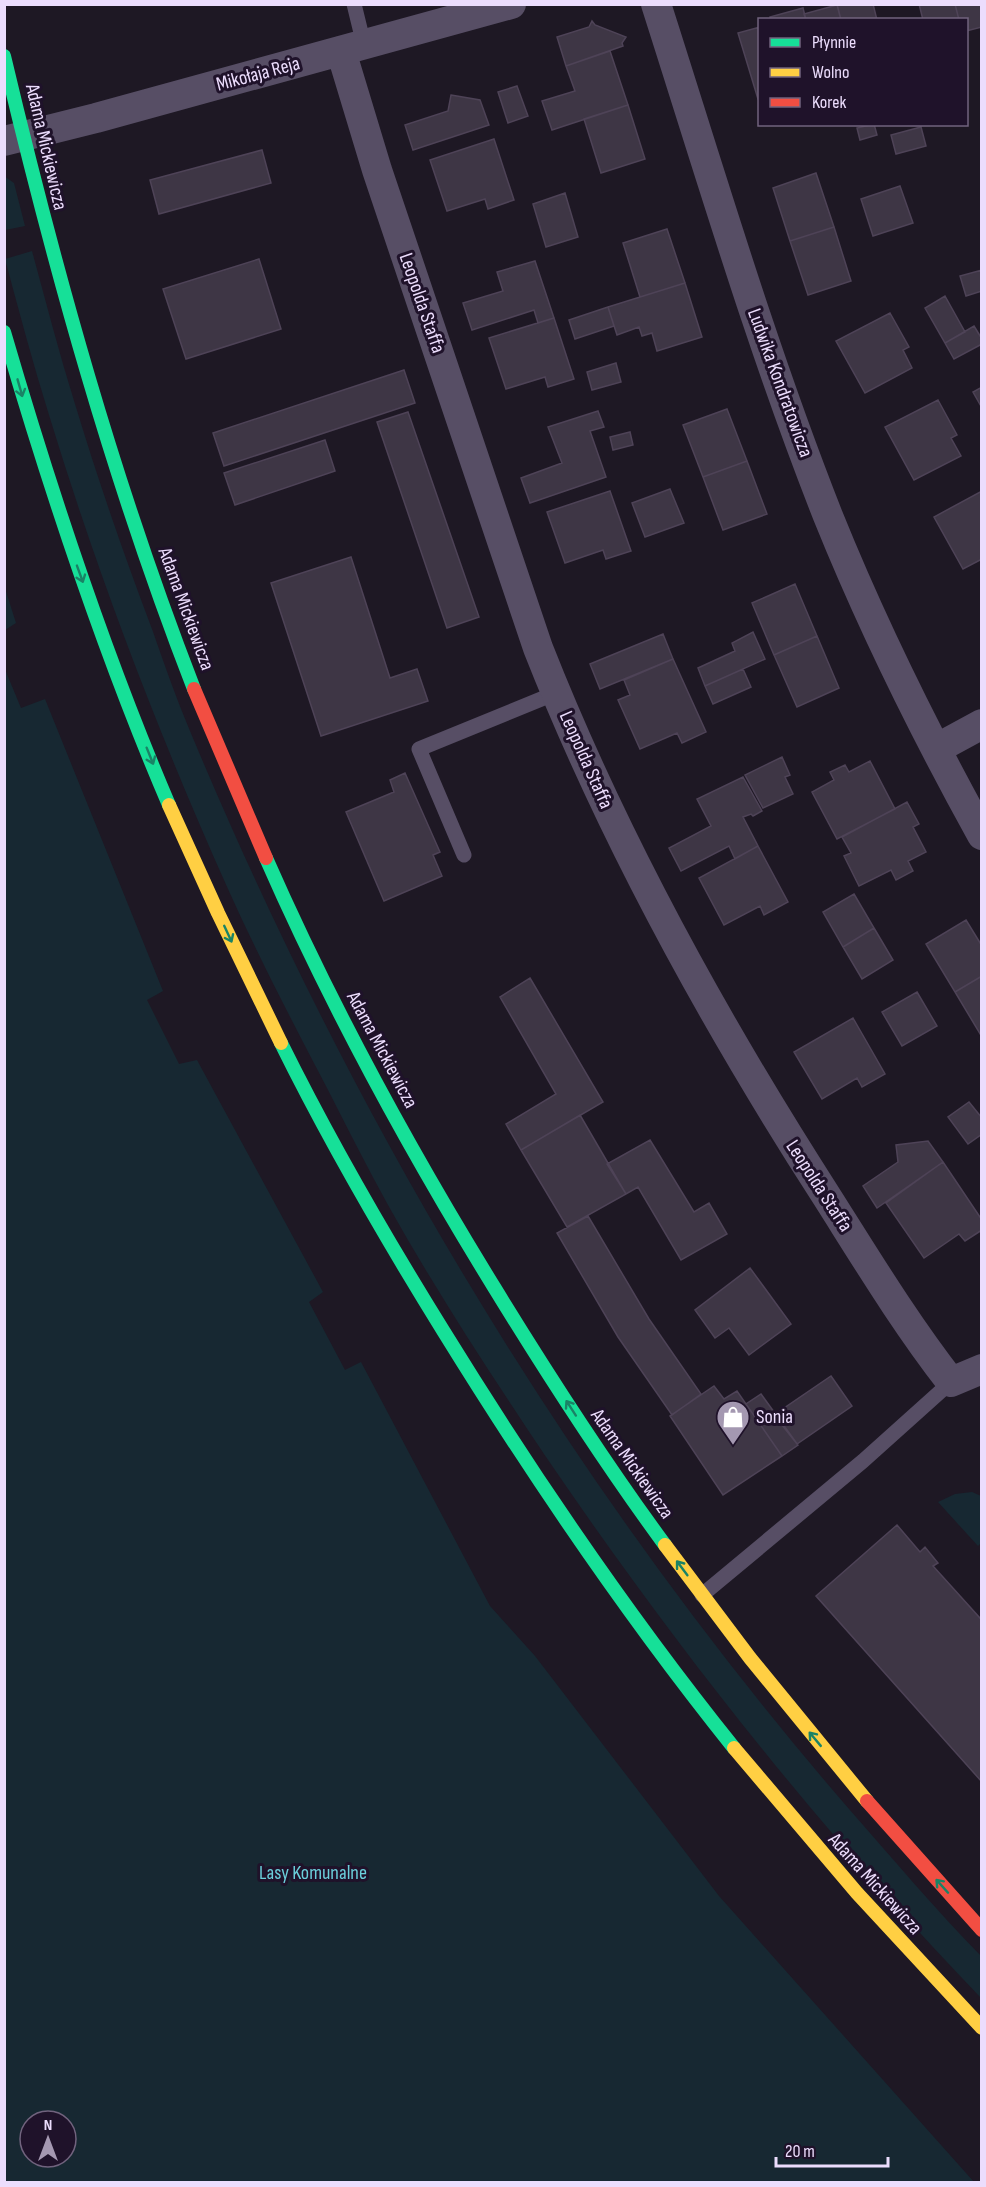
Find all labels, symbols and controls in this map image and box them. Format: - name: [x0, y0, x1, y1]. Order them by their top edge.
- legend: [758, 18, 968, 126]
- text: Płynnie: [812, 32, 856, 53]
- street label: Mikołaja Reja: [214, 51, 302, 97]
- text: Wolno: [812, 62, 849, 83]
- street label: Adama Mickiewicza: [20, 81, 72, 212]
- text: Korek: [812, 92, 846, 113]
- street label: Leopolda Staffa: [394, 250, 450, 356]
- street label: Ludwika Kondratowicza: [742, 305, 818, 461]
- one-way arrow: [15, 378, 27, 397]
- street label: Adama Mickiewicza: [152, 544, 219, 674]
- one-way arrow: [75, 564, 86, 583]
- street label: Leopolda Staffa: [554, 707, 618, 813]
- one-way arrow: [145, 746, 156, 764]
- one-way arrow: [223, 925, 235, 943]
- street label: Adama Mickiewicza: [341, 987, 423, 1112]
- street label: Leopolda Staffa: [781, 1136, 857, 1236]
- shop icon: Sonia: [715, 1399, 751, 1446]
- one-way arrow: [564, 1400, 577, 1417]
- street label: Adama Mickiewicza: [585, 1404, 679, 1524]
- place label: Sonia: [756, 1405, 793, 1429]
- one-way arrow: [676, 1561, 688, 1577]
- one-way arrow: [808, 1731, 821, 1747]
- street label: Adama Mickiewicza: [822, 1827, 927, 1940]
- park label: Lasy Komunalne: [259, 1861, 367, 1885]
- one-way arrow: [935, 1879, 949, 1894]
- north arrow: [18, 2109, 78, 2169]
- text: N: [44, 2116, 52, 2135]
- scale bar: [776, 2130, 888, 2168]
- text: 20 m: [785, 2141, 815, 2162]

